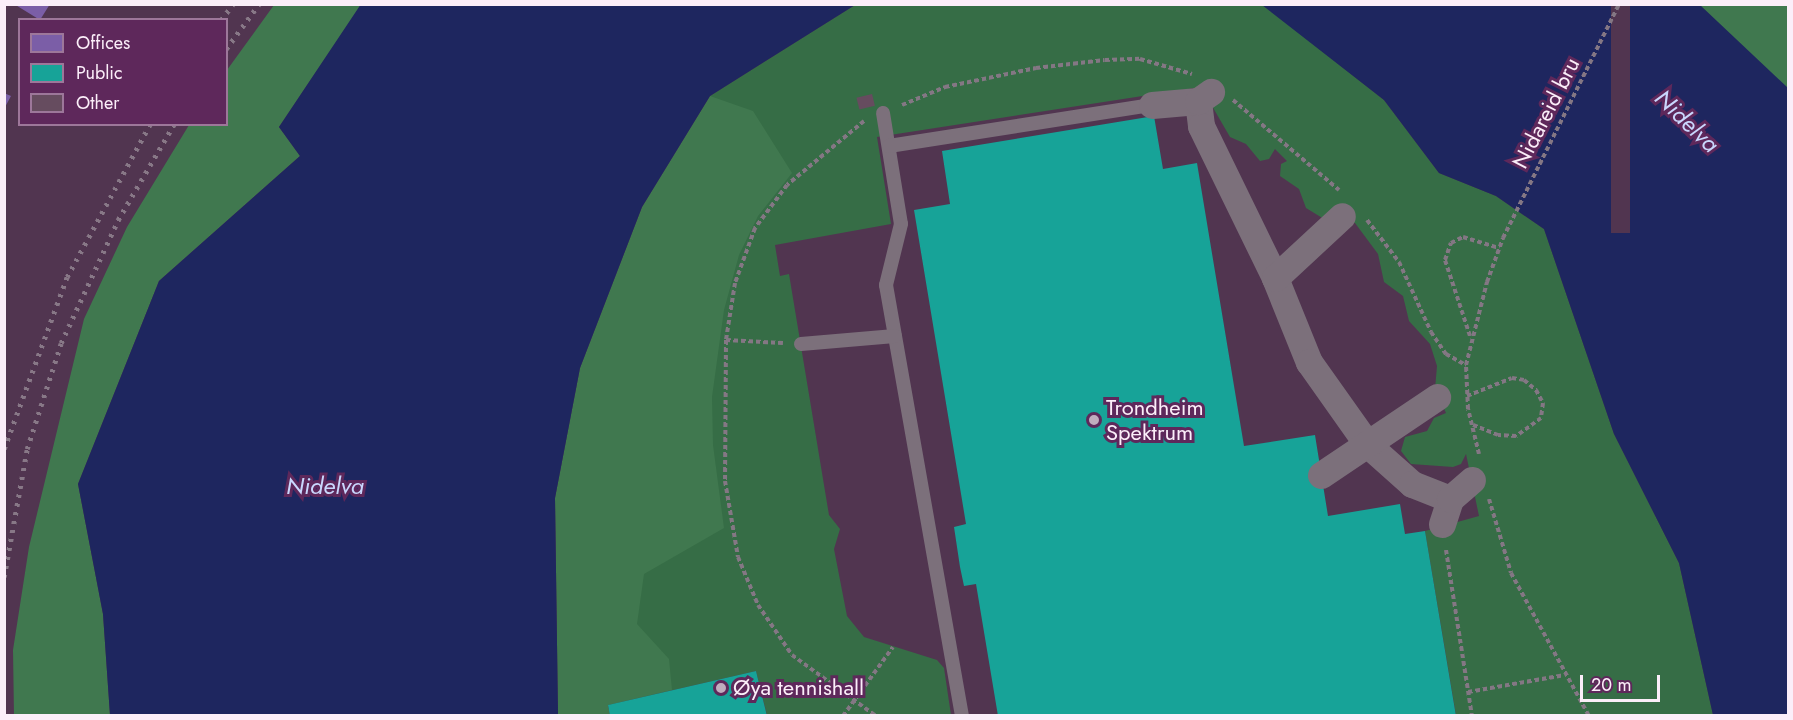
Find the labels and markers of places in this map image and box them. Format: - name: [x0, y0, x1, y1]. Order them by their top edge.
- place label: Trondheim Spektrum: [1106, 394, 1204, 446]
- marker: Trondheim Spektrum: [1087, 413, 1101, 427]
- place label: Øya tennishall: [733, 675, 864, 701]
- marker: Øya tennishall: [714, 681, 728, 695]

